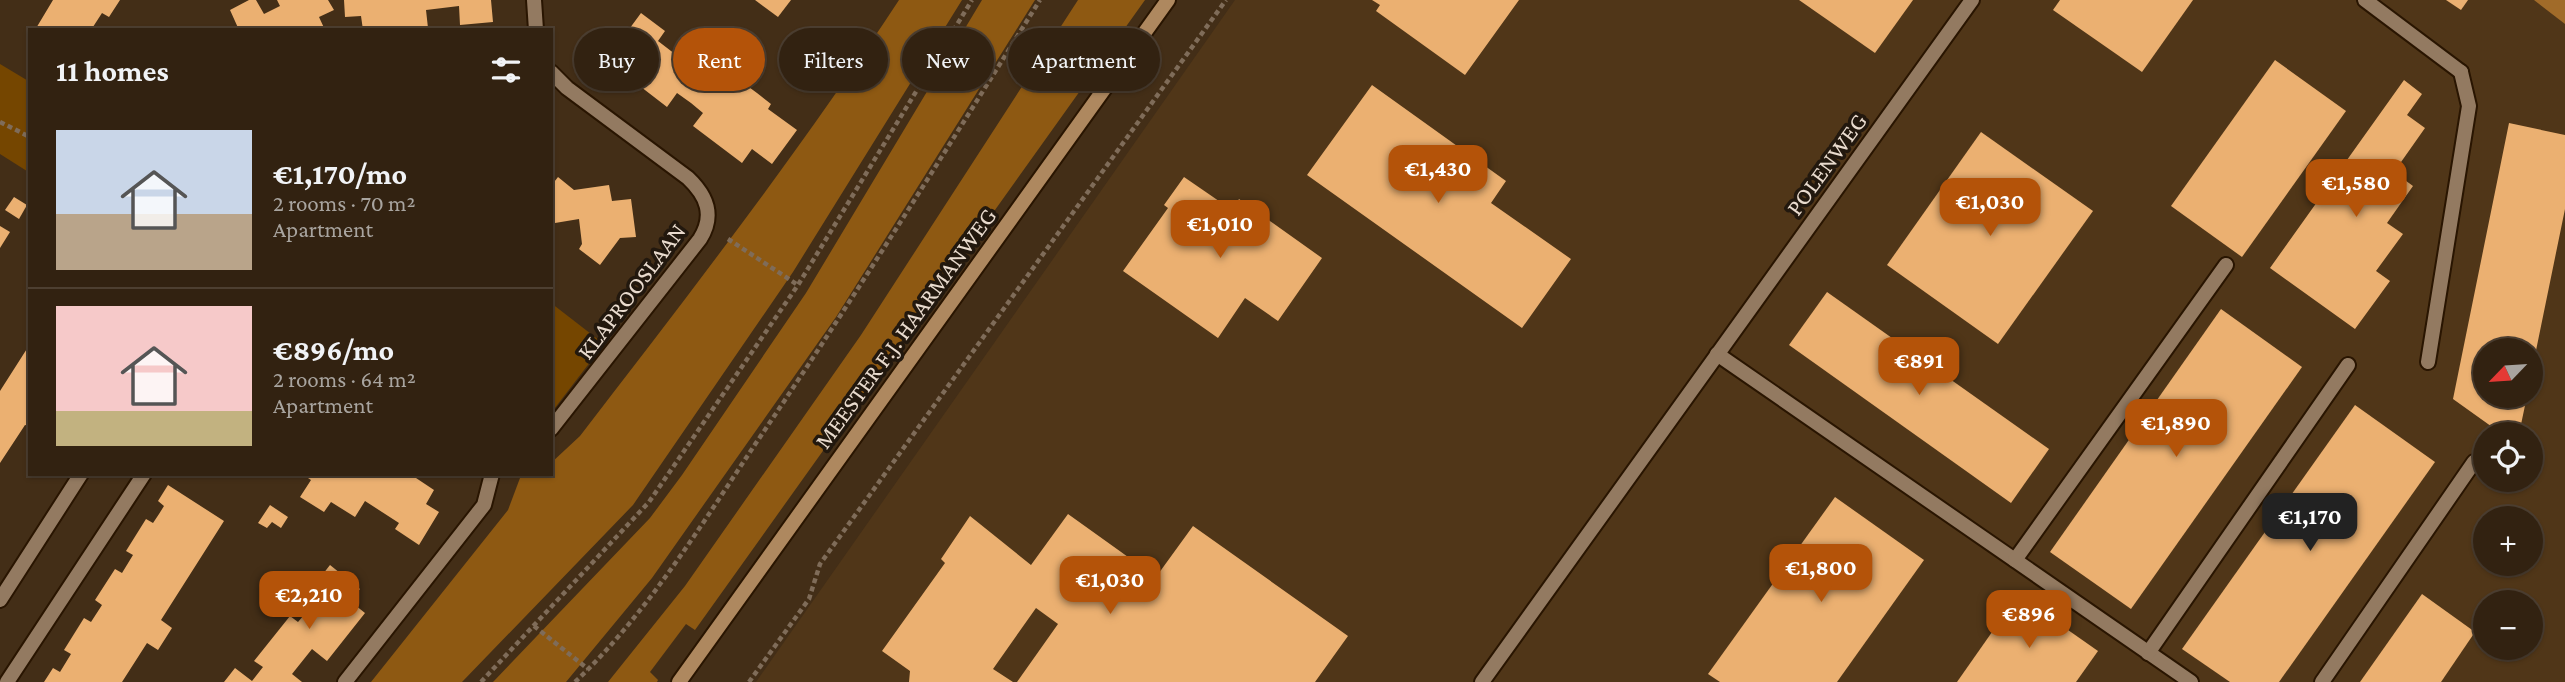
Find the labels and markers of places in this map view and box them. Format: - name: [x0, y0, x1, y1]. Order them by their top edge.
- pin: €1,430: [1381, 146, 1495, 205]
- pin: €1,580: [2299, 160, 2413, 219]
- pin: €1,030: [1933, 178, 2047, 238]
- pin: €1,010: [1163, 201, 1277, 260]
- pin: €891: [1878, 338, 1960, 397]
- pin: €1,890: [2119, 400, 2233, 459]
- pin: €1,170: [2253, 494, 2367, 553]
- pin: €1,800: [1764, 544, 1878, 604]
- pin: €1,030: [1053, 556, 1167, 616]
- pin: €2,210: [252, 572, 366, 631]
- pin: €896: [1988, 590, 2070, 650]

